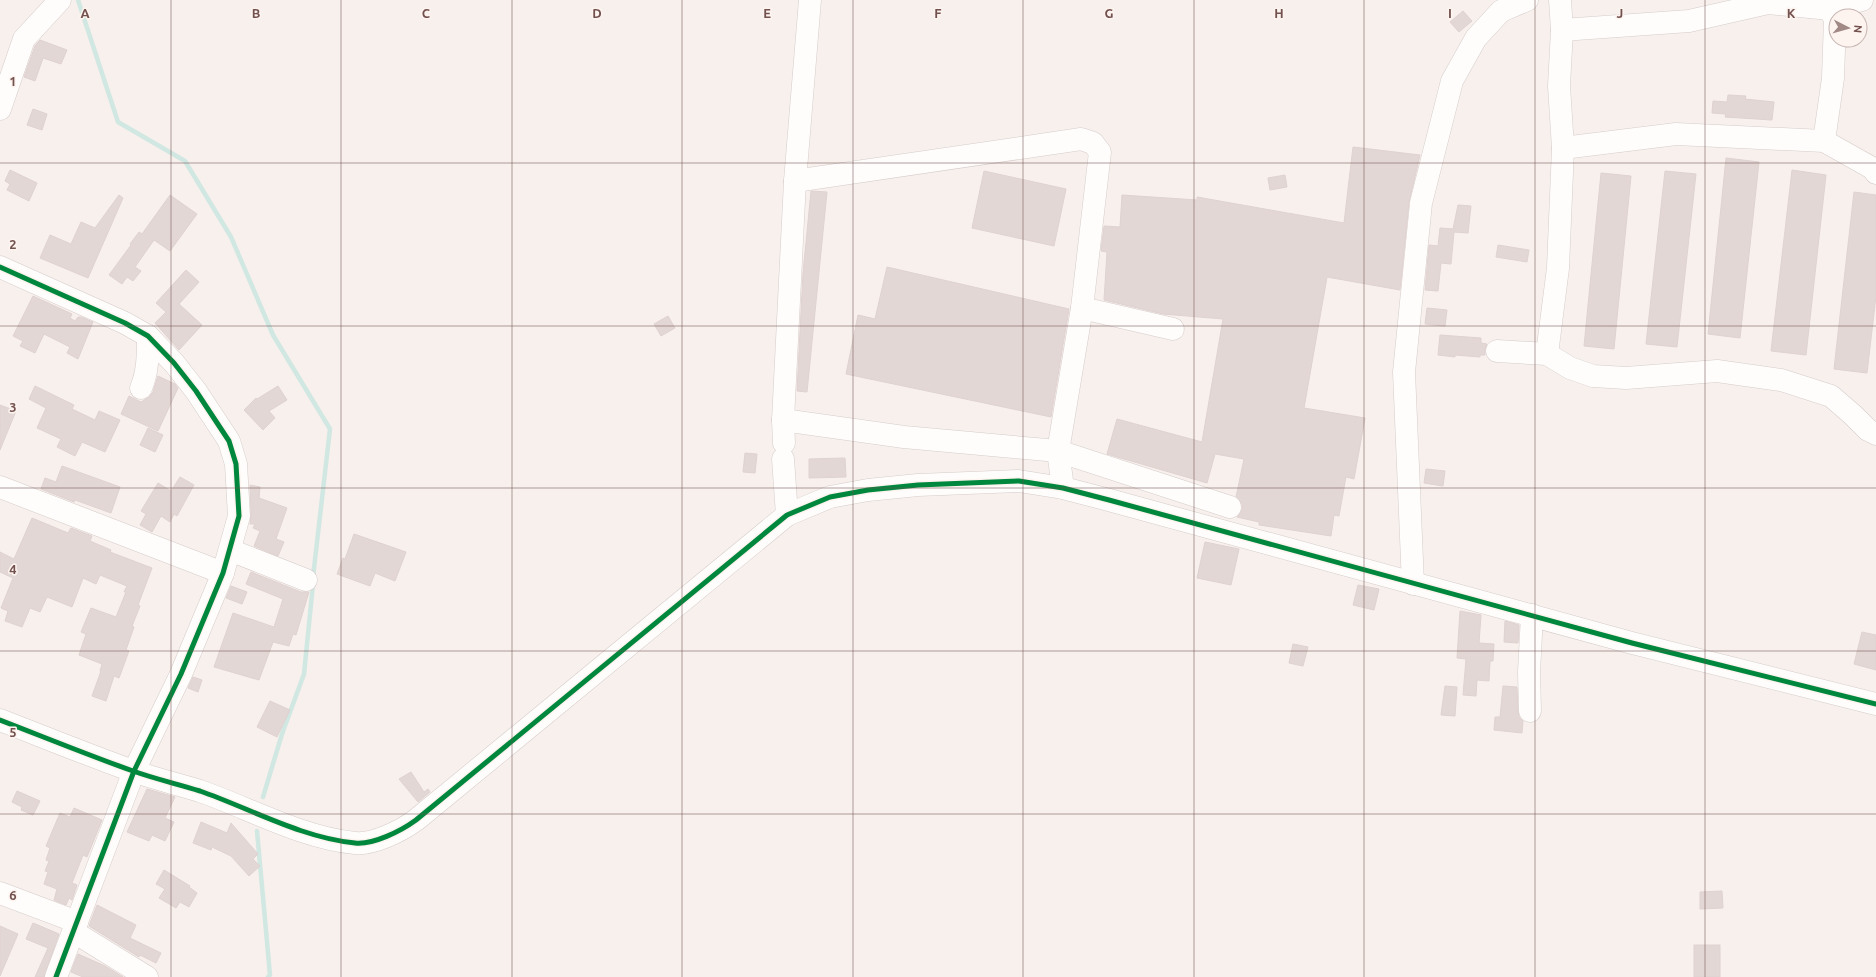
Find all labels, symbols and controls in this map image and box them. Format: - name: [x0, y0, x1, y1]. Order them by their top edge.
- text: A: [80, 6, 90, 20]
- text: B: [252, 6, 261, 20]
- text: C: [422, 6, 431, 20]
- text: D: [592, 6, 602, 20]
- text: E: [763, 6, 771, 20]
- text: F: [934, 6, 942, 20]
- text: G: [1105, 6, 1114, 20]
- text: H: [1274, 6, 1284, 20]
- text: I: [1448, 6, 1452, 20]
- text: J: [1617, 6, 1623, 20]
- text: K: [1787, 6, 1796, 20]
- north arrow: [1828, 8, 1868, 48]
- text: N: [1852, 24, 1864, 34]
- text: 1: [9, 74, 17, 88]
- text: 2: [9, 237, 17, 251]
- text: 3: [9, 400, 17, 414]
- text: 4: [9, 562, 17, 576]
- text: 5: [9, 725, 17, 739]
- text: 6: [9, 888, 17, 902]

